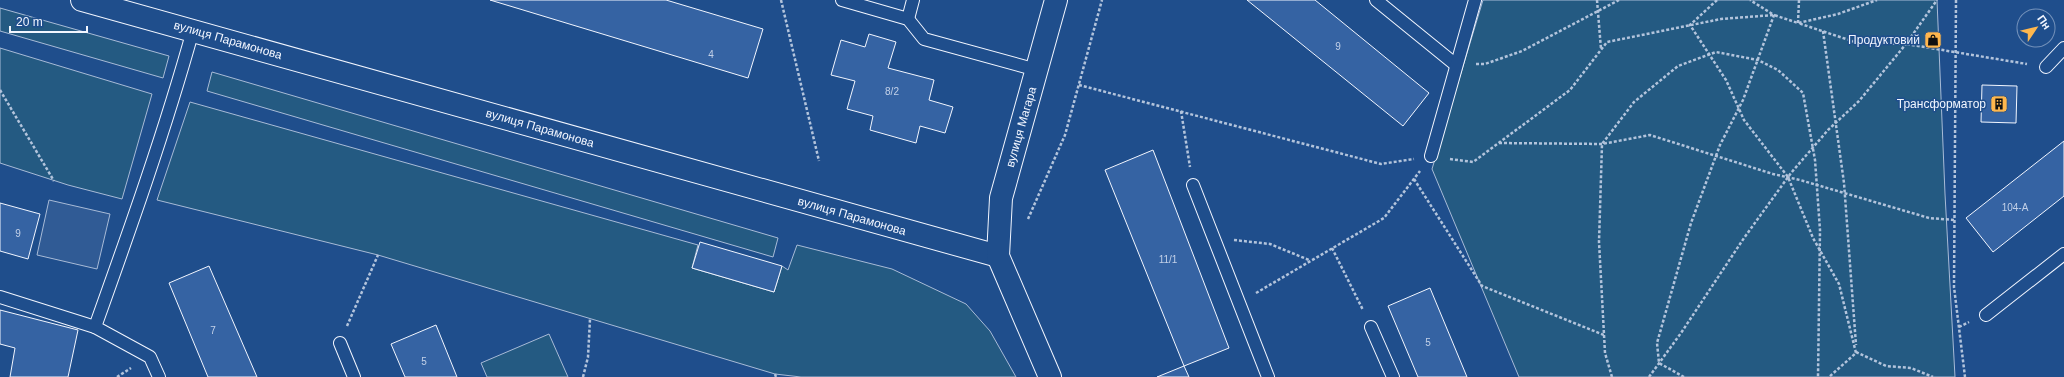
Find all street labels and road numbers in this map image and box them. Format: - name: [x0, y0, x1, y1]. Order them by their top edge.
- street label: вулиця Парамонова: [172, 18, 284, 62]
- street label: вулиця Магара: [1003, 85, 1039, 169]
- street label: вулиця Парамонова: [484, 106, 596, 150]
- street label: вулиця Парамонова: [796, 194, 908, 238]

